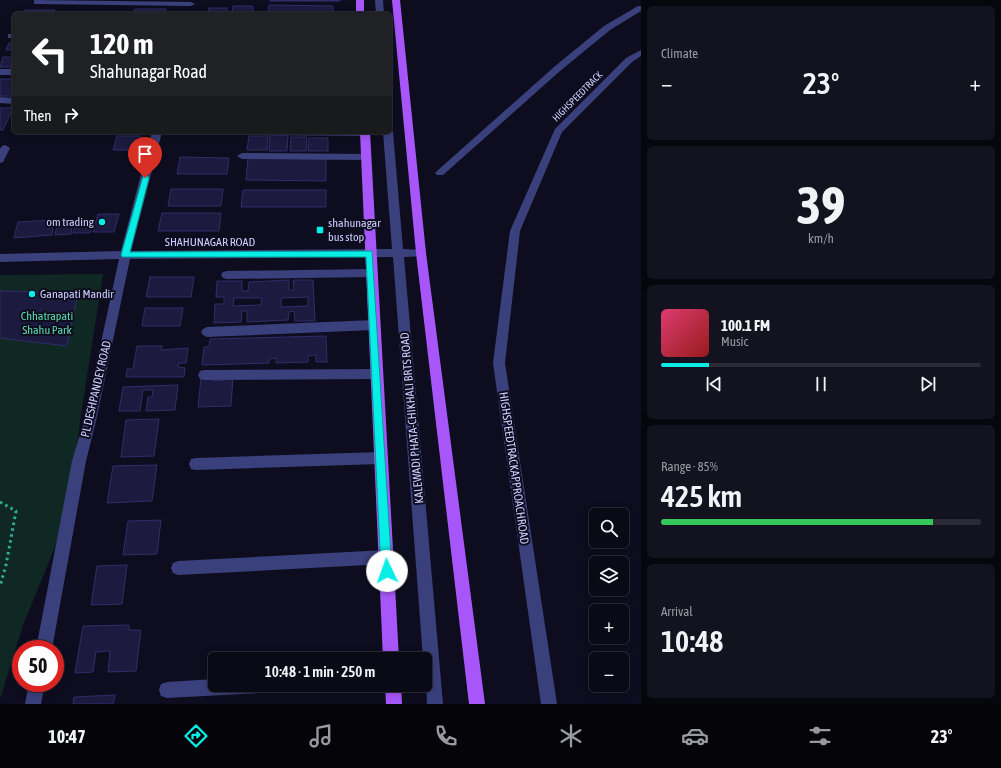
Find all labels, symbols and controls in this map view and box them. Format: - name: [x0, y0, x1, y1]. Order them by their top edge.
- icon: left: [24, 28, 76, 80]
- text: 120 m: [90, 28, 153, 60]
- text: Climate: [661, 46, 698, 61]
- text: Shahunagar Road: [90, 61, 207, 82]
- text: 23°: [803, 66, 839, 100]
- street label: HIGHSPEEDTRACK: [550, 69, 605, 124]
- text: −: [661, 70, 672, 96]
- text: +: [970, 70, 981, 96]
- icon: right: [60, 104, 82, 126]
- text: Then: [24, 107, 52, 124]
- pin: [128, 137, 162, 178]
- icon: arrive: [134, 143, 156, 165]
- text: 39: [797, 175, 845, 235]
- place label: om trading: [46, 215, 95, 229]
- place label: shahunagar bus stop: [328, 216, 381, 244]
- marker: om trading: [97, 217, 107, 227]
- marker: shahunagar bus stop: [315, 225, 325, 235]
- text: km/h: [808, 231, 834, 246]
- street label: SHAHUNAGAR ROAD: [165, 235, 255, 249]
- place label: Ganapati Mandir: [40, 287, 114, 301]
- marker: Ganapati Mandir: [27, 289, 37, 299]
- park label: Chhatrapati Shahu Park: [21, 309, 73, 337]
- text: 100.1 FM: [721, 317, 770, 334]
- street label: KALEWADI PHATA-CHIKHALI BRTS ROAD: [398, 332, 426, 504]
- text: Music: [721, 334, 748, 349]
- street label: PL DESHPANDEY ROAD: [78, 339, 114, 439]
- icon: previous: [703, 373, 725, 395]
- icon: pause: [810, 373, 832, 395]
- icon: next: [917, 373, 939, 395]
- street label: HIGHSPEEDTRACKAPPROACHROAD: [496, 391, 532, 545]
- text: Range · 85%: [661, 459, 718, 474]
- text: 425 km: [661, 479, 742, 513]
- map controls: [589, 508, 629, 692]
- button: search: [589, 508, 629, 548]
- position arrow: [366, 550, 408, 592]
- button: layers: [589, 556, 629, 596]
- button: +: [589, 604, 629, 644]
- text: Arrival: [661, 604, 693, 619]
- text: 10:48: [661, 624, 723, 658]
- speed limit sign: 50: [12, 640, 64, 692]
- button: −: [589, 652, 629, 692]
- text: 10:48 · 1 min · 250 m: [265, 663, 375, 680]
- icon: directions: [182, 722, 210, 750]
- icon: music: [307, 722, 335, 750]
- icon: phone: [432, 722, 460, 750]
- icon: climate: [557, 722, 585, 750]
- icon: car: [681, 722, 709, 750]
- icon: filters: [806, 722, 834, 750]
- text: 10:47: [48, 726, 86, 747]
- text: 23°: [931, 726, 953, 747]

